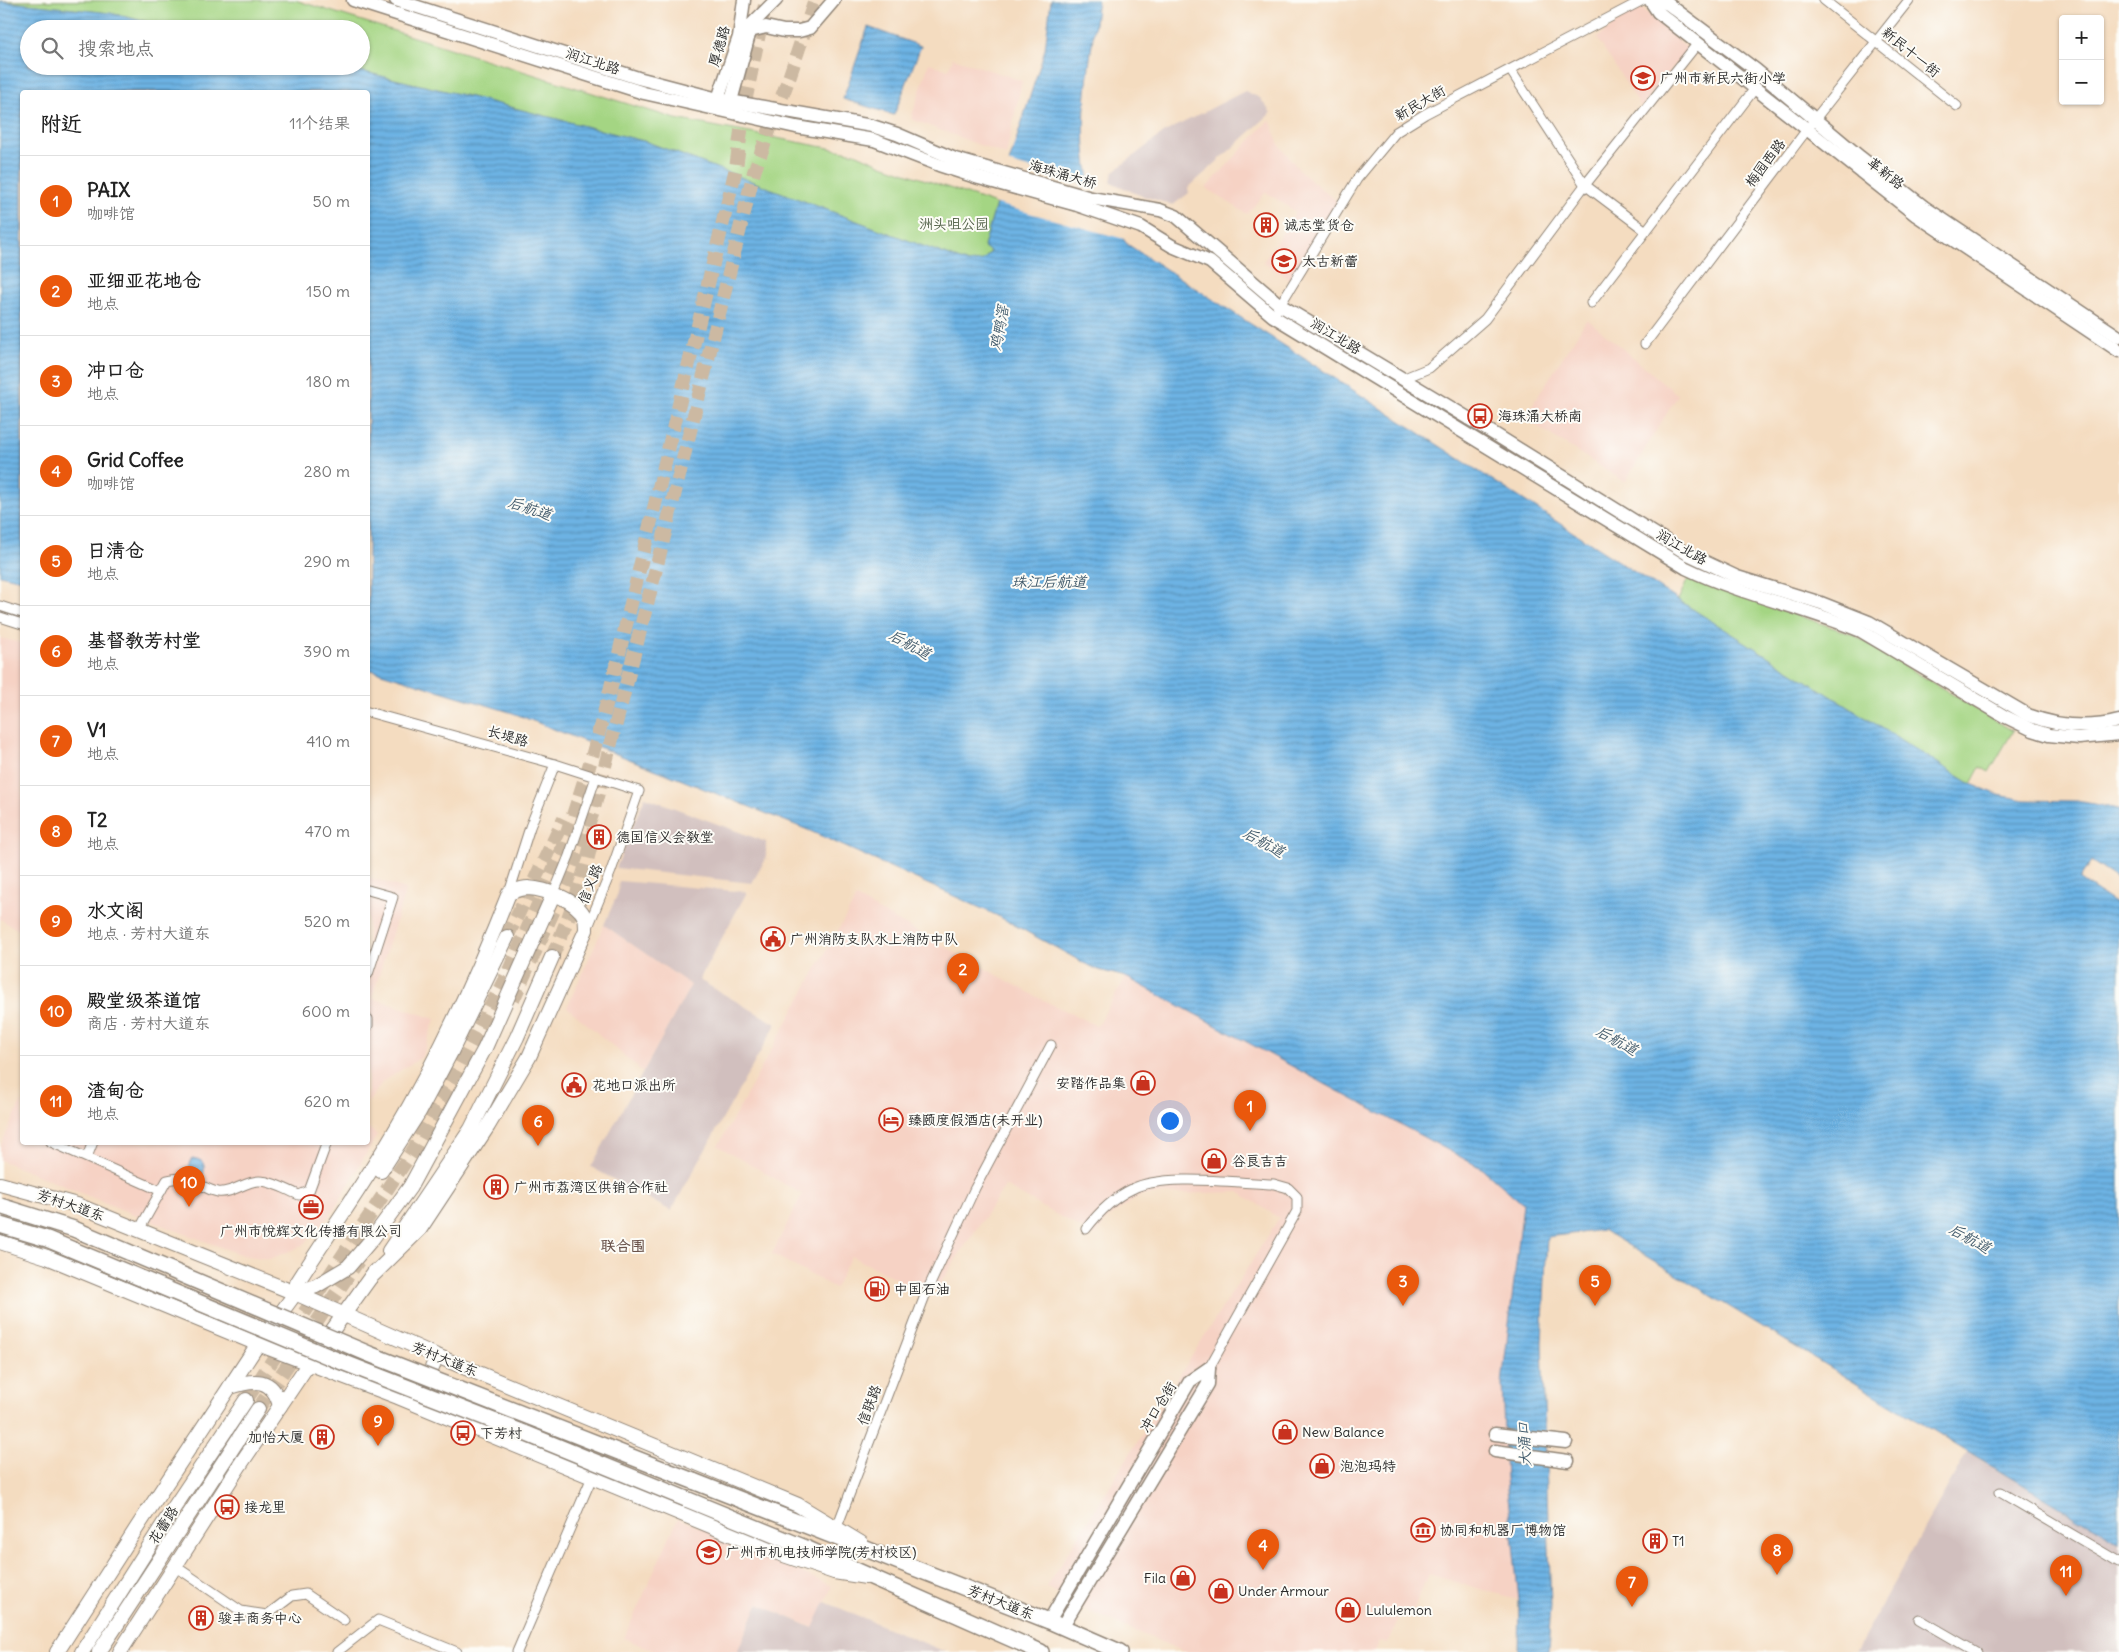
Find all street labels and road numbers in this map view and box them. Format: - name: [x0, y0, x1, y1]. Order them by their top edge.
- street label: 厚德路: [705, 23, 733, 69]
- street label: 新民十一街: [1878, 23, 1944, 81]
- street label: 润江北路: [564, 44, 622, 78]
- street label: 新民大街: [1391, 81, 1449, 125]
- street label: 梅园西路: [1741, 135, 1789, 191]
- street label: 革新路: [1864, 153, 1908, 193]
- street label: 海珠涌大桥: [1027, 156, 1099, 192]
- street label: 润江北路: [1307, 314, 1365, 358]
- street label: 润江北路: [1653, 525, 1711, 569]
- street label: 长堤路: [485, 722, 531, 750]
- street label: 信义路: [574, 861, 606, 907]
- street label: 芳村大道东: [35, 1185, 107, 1225]
- street label: 芳村大道东: [409, 1338, 481, 1380]
- street label: 冲口仓街: [1136, 1378, 1180, 1436]
- street label: 信联路: [853, 1382, 885, 1428]
- street label: 花蕾路: [144, 1502, 182, 1548]
- street label: 芳村大道东: [965, 1581, 1037, 1623]

